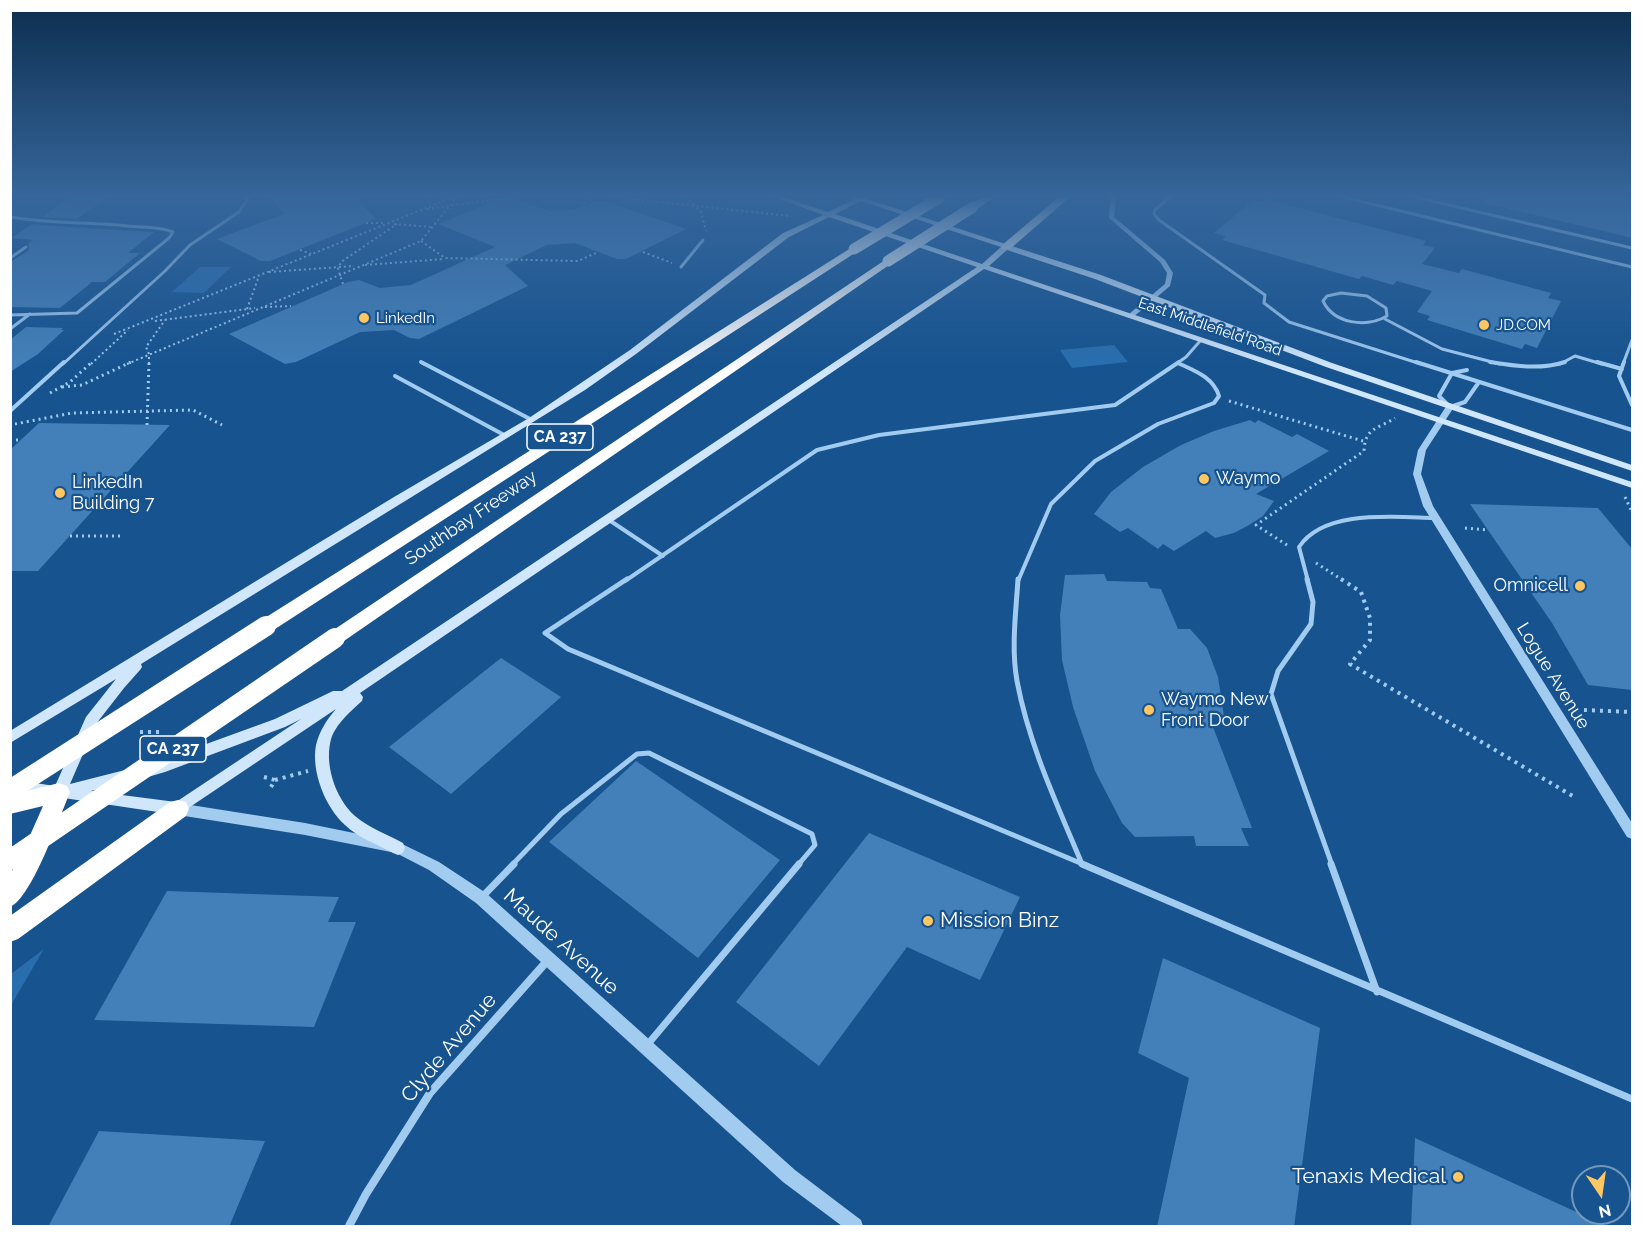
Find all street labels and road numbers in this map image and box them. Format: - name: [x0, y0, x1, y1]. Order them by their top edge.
- street label: East Middlefield Road: [1136, 294, 1284, 360]
- road number: CA 237: [527, 424, 593, 450]
- street label: Southbay Freeway: [401, 466, 541, 570]
- street label: Logue Avenue: [1512, 619, 1594, 733]
- road number: CA 237: [140, 736, 206, 762]
- street label: Maude Avenue: [498, 884, 624, 1000]
- street label: Clyde Avenue: [396, 988, 502, 1108]

